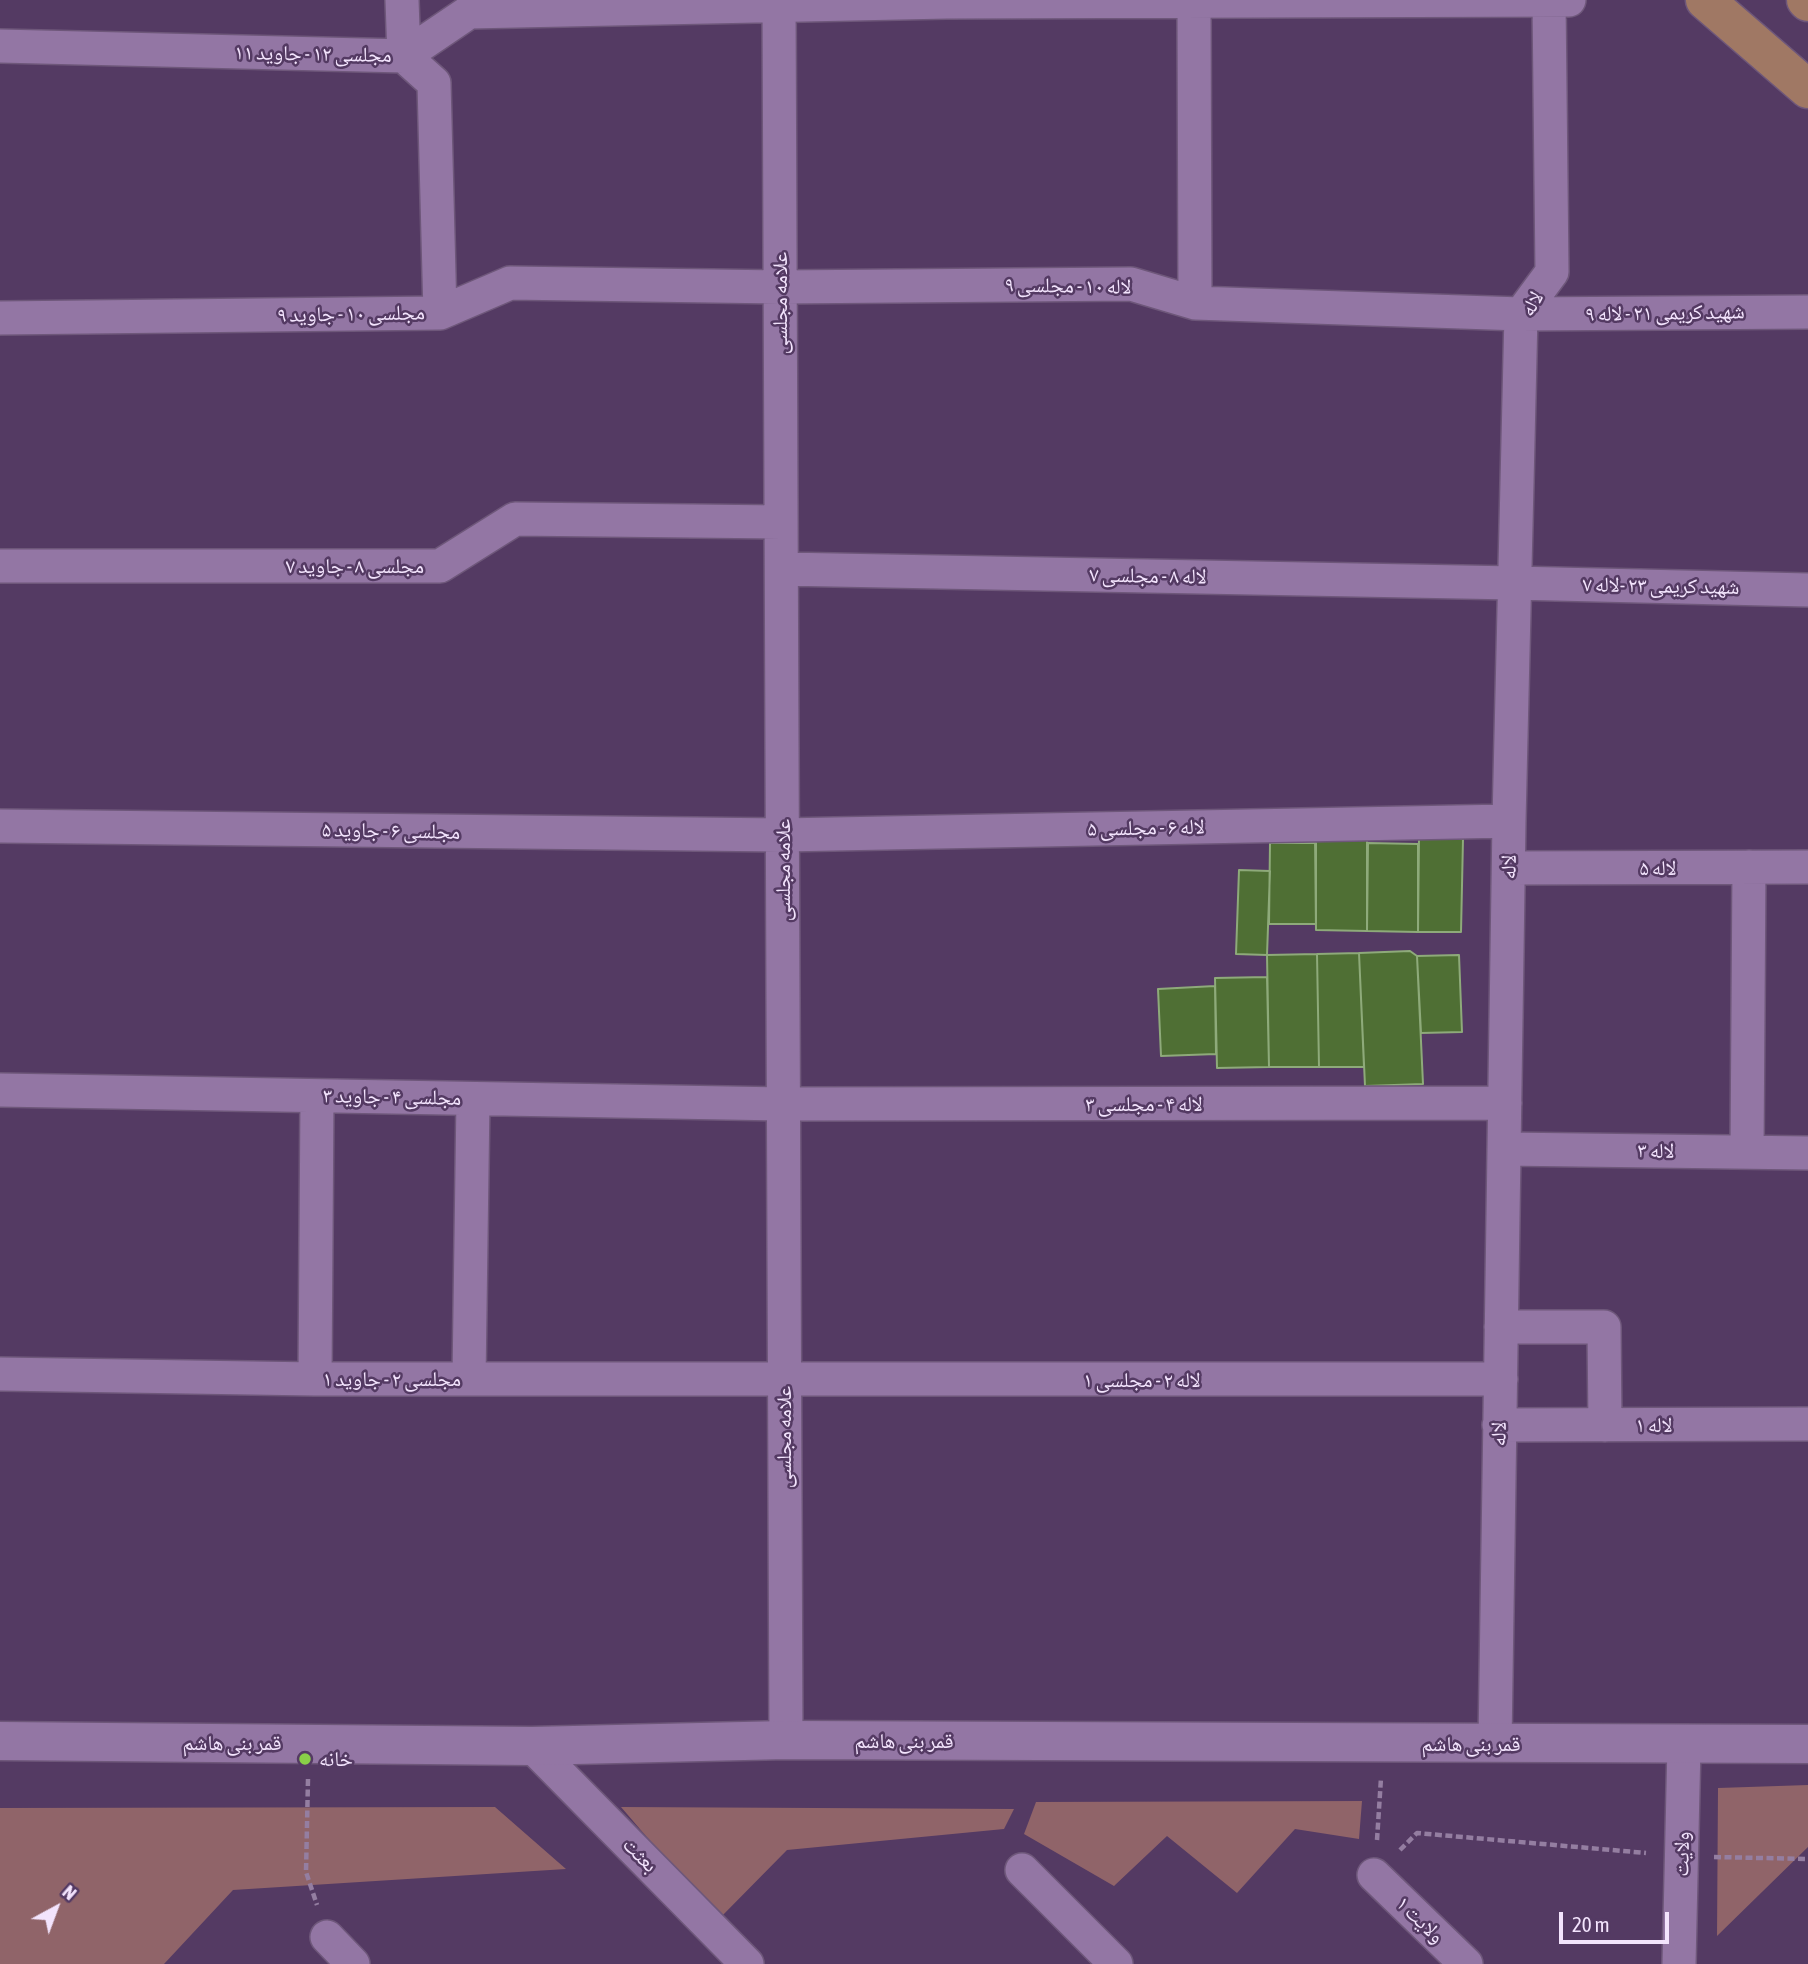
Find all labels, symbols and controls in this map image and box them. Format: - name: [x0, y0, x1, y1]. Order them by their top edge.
- street label: مجلسی ۱۲ - جاوید ۱۱: [234, 40, 392, 68]
- street label: علامه مجلسی: [767, 252, 793, 354]
- street label: لاله ۱۰ - مجلسی ۹: [1004, 272, 1132, 300]
- street label: لاله: [1515, 287, 1549, 321]
- street label: شهید کریمی ۲۱ - لاله ۹: [1585, 299, 1745, 327]
- street label: مجلسی ۱۰ - جاوید ۹: [277, 300, 425, 328]
- street label: مجلسی ۸ - جاوید ۷: [286, 553, 424, 579]
- street label: لاله ۸ - مجلسی ۷: [1089, 562, 1207, 590]
- street label: شهید کریمی ۲۳ -لاله ۷: [1582, 572, 1740, 600]
- street label: لاله ۶ - مجلسی ۵: [1087, 814, 1205, 842]
- street label: مجلسی ۶ - جاوید ۵: [322, 817, 460, 845]
- street label: علامه مجلسی: [770, 819, 796, 921]
- street label: لاله: [1496, 854, 1522, 880]
- street label: لاله ۵: [1639, 855, 1677, 881]
- street label: مجلسی ۴ - جاوید ۳: [323, 1083, 461, 1111]
- street label: لاله ۴ - مجلسی ۳: [1085, 1091, 1203, 1117]
- street label: لاله ۳: [1637, 1138, 1675, 1164]
- street label: مجلسی ۲ - جاوید ۱: [323, 1366, 461, 1392]
- street label: لاله ۲ - مجلسی ۱: [1083, 1367, 1201, 1393]
- street label: علامه مجلسی: [771, 1386, 797, 1488]
- street label: لاله ۱: [1635, 1412, 1673, 1438]
- street label: لاله: [1486, 1421, 1512, 1447]
- street label: قمر بنی هاشم: [855, 1728, 953, 1754]
- street label: قمر بنی هاشم: [183, 1730, 281, 1756]
- street label: قمر بنی هاشم: [1422, 1731, 1520, 1757]
- place label: خانه: [319, 1746, 353, 1772]
- marker: خانه: [297, 1751, 313, 1767]
- street label: ولایت: [1669, 1831, 1695, 1877]
- street label: بعثت: [617, 1832, 663, 1878]
- north arrow: [21, 1873, 91, 1943]
- text: N: [58, 1880, 81, 1904]
- street label: ولایت ۱: [1391, 1891, 1449, 1949]
- scale bar: [1563, 1898, 1673, 1942]
- text: 20 m: [1572, 1912, 1610, 1936]

